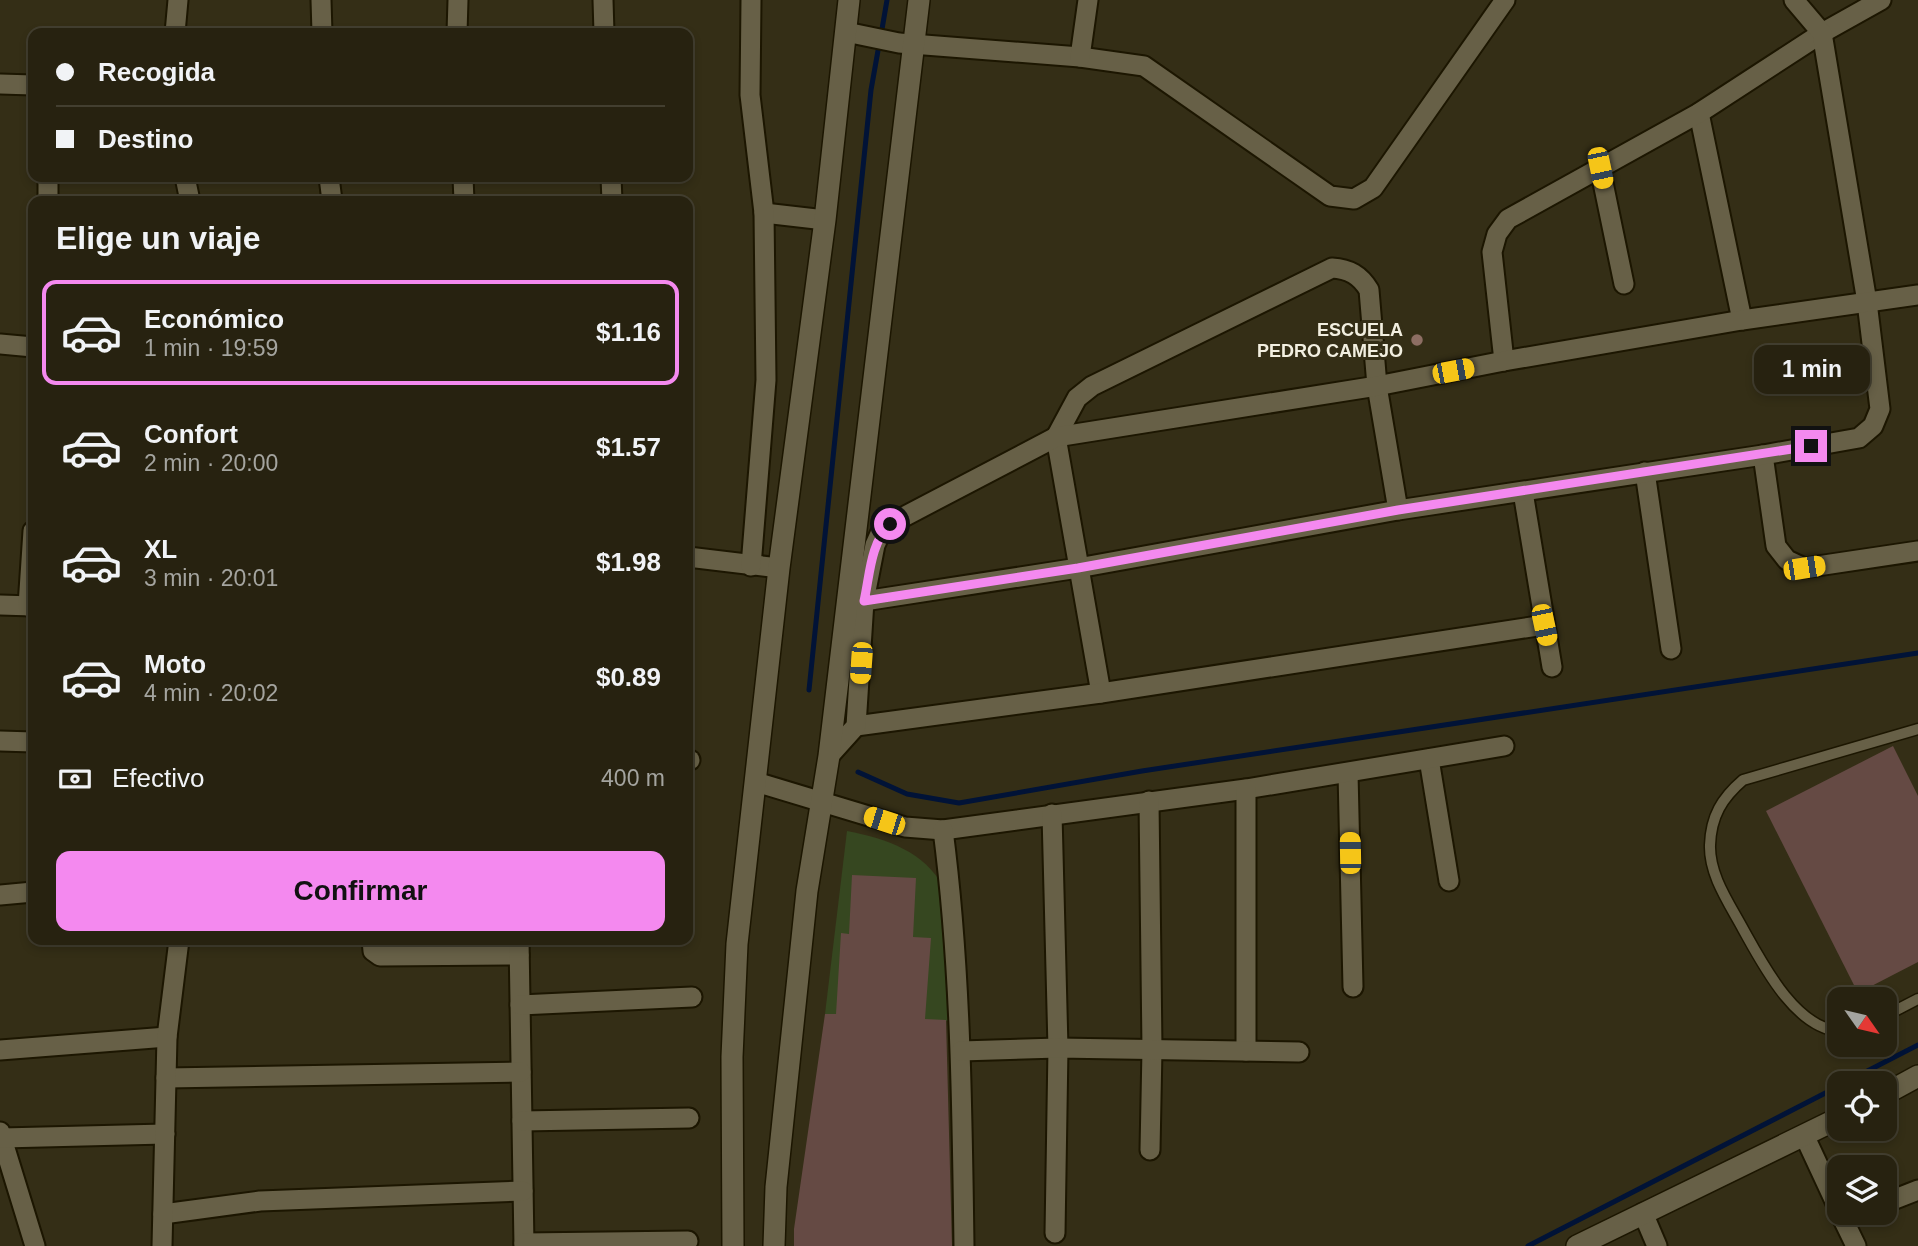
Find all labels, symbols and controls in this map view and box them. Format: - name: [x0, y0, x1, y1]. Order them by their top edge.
- text: Recogida: [98, 57, 215, 87]
- text: Destino: [98, 124, 193, 154]
- car: [1586, 145, 1615, 191]
- text: Elige un viaje: [56, 220, 261, 256]
- icon: car: [60, 301, 123, 364]
- text: Económico: [144, 304, 284, 334]
- text: $1.16: [596, 317, 661, 347]
- place label: ESCUELA PEDRO CAMEJO: [1257, 320, 1403, 361]
- marker: ESCUELA PEDRO CAMEJO: [1409, 332, 1425, 348]
- text: 1 min · 19:59: [144, 335, 278, 361]
- callout: 1 min: [1753, 344, 1869, 394]
- text: 1 min: [1782, 356, 1842, 382]
- car: [1431, 357, 1476, 385]
- icon: car: [60, 416, 123, 479]
- text: Confort: [144, 419, 238, 449]
- route end: [1795, 430, 1827, 462]
- text: $1.57: [596, 432, 661, 462]
- text: 2 min · 20:00: [144, 450, 278, 476]
- route start: [874, 508, 906, 540]
- icon: car: [60, 531, 123, 594]
- text: XL: [144, 534, 177, 564]
- text: $1.98: [596, 547, 661, 577]
- car: [1782, 554, 1827, 582]
- text: 3 min · 20:01: [144, 565, 278, 591]
- car: [1530, 602, 1559, 648]
- car: [850, 641, 873, 685]
- icon: car: [60, 646, 123, 709]
- text: Moto: [144, 649, 206, 679]
- text: $0.89: [596, 662, 661, 692]
- text: 4 min · 20:02: [144, 680, 278, 706]
- icon: cash: [56, 760, 94, 798]
- text: Efectivo: [112, 763, 205, 793]
- text: 400 m: [601, 765, 665, 791]
- car: [861, 805, 908, 837]
- car: [1340, 832, 1361, 874]
- button: Confirmar: [56, 851, 665, 931]
- north arrow: [1827, 987, 1897, 1057]
- map controls: [1827, 987, 1897, 1225]
- button: locate: [1827, 1071, 1897, 1141]
- button: layers: [1827, 1155, 1897, 1225]

